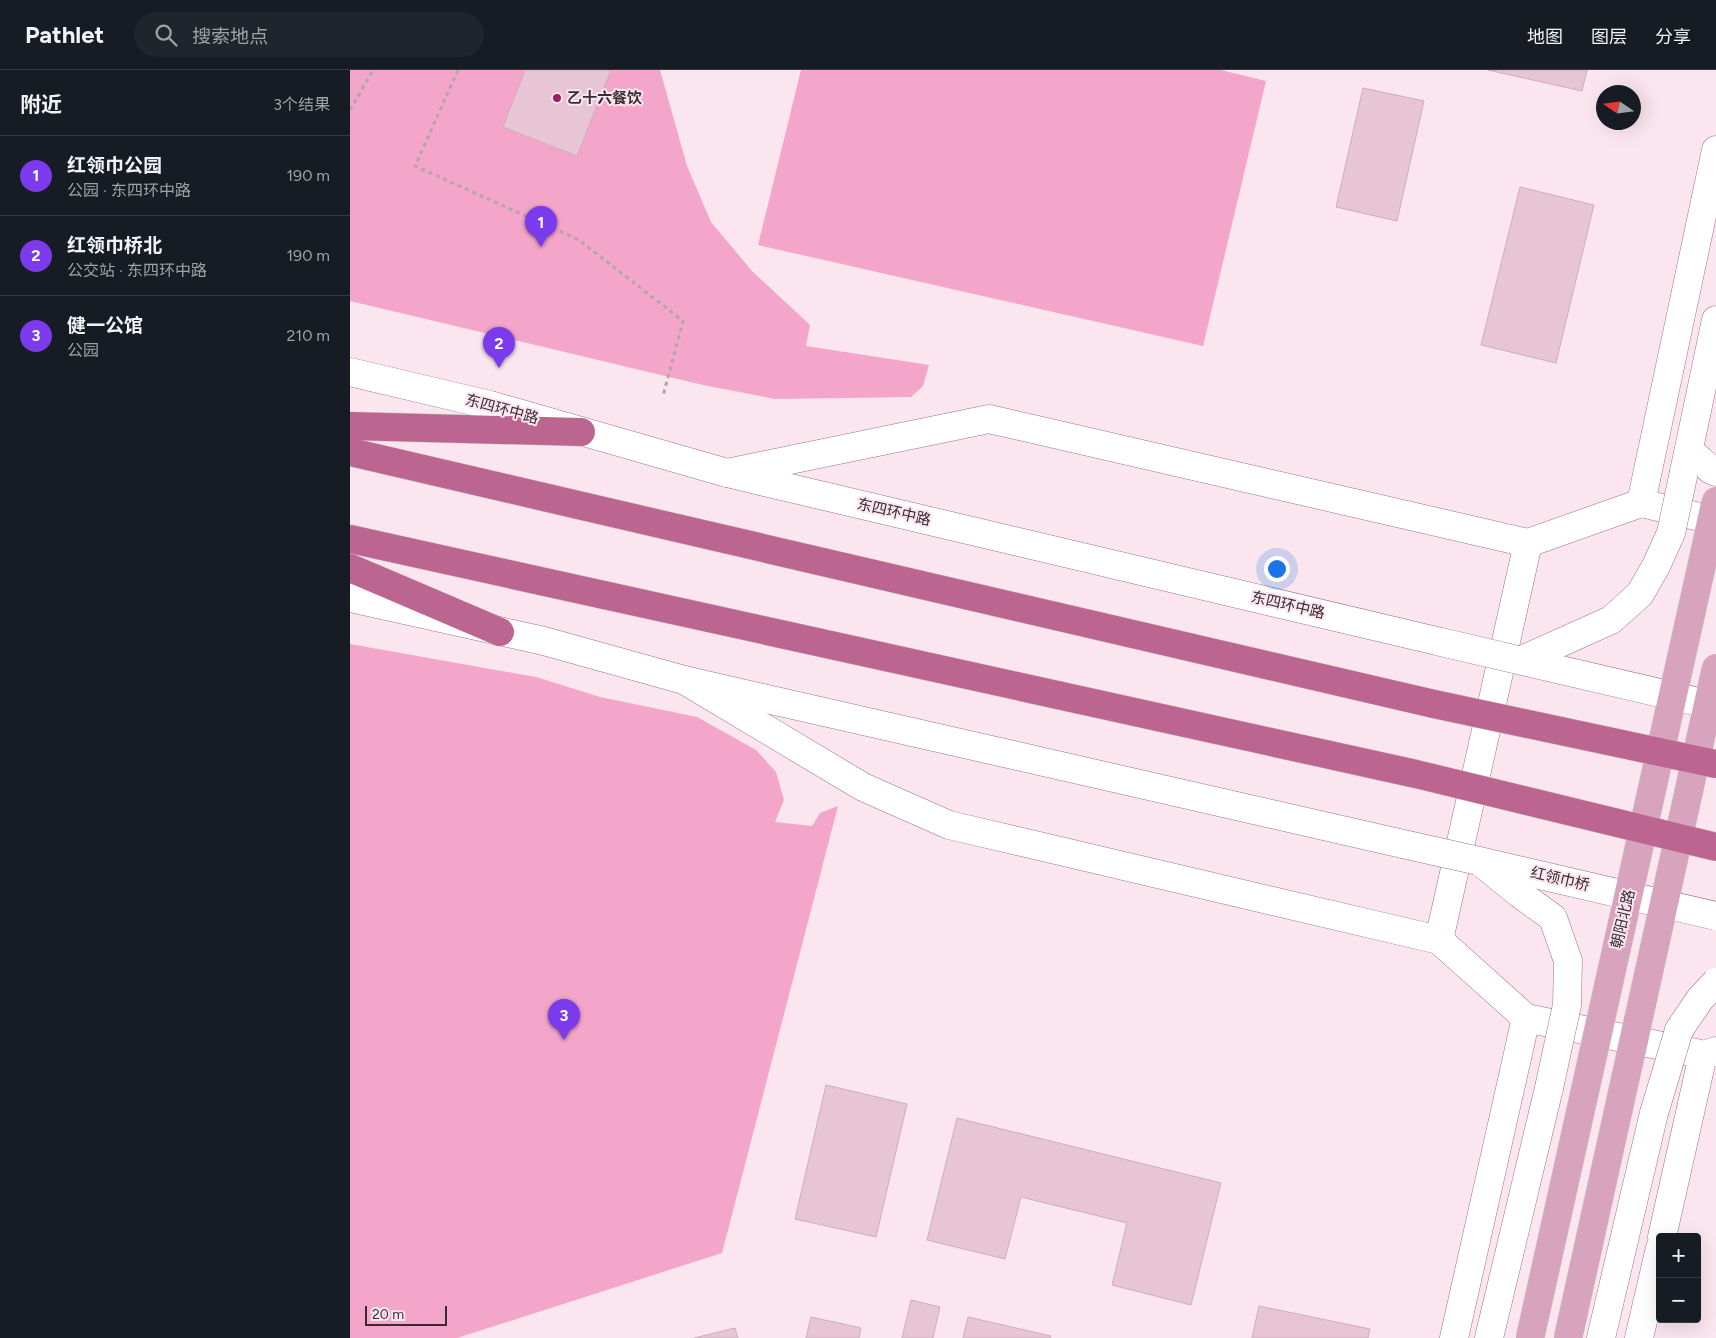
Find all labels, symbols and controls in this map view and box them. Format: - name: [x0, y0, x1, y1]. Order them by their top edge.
- search box: [134, 12, 484, 57]
- text: Pathlet: [25, 20, 104, 49]
- icon: search: [152, 21, 180, 49]
- text: 搜索地点: [192, 25, 268, 48]
- text: 地图: [1527, 26, 1563, 48]
- text: 图层: [1591, 26, 1627, 48]
- text: 分享: [1655, 26, 1691, 48]
- north arrow: [1596, 85, 1641, 130]
- place label: 乙十六餐饮: [567, 89, 642, 107]
- text: 附近: [20, 92, 62, 117]
- marker: 乙十六餐饮: [551, 92, 563, 104]
- text: 3个结果: [273, 95, 330, 114]
- text: 红领巾公园: [67, 154, 162, 177]
- text: 1: [33, 166, 39, 185]
- text: 190 m: [287, 166, 330, 185]
- text: 公园 · 东四环中路: [67, 181, 191, 200]
- pin: 1: [525, 206, 557, 247]
- text: 红领巾桥北: [67, 234, 162, 257]
- text: 2: [31, 246, 41, 265]
- text: 190 m: [287, 246, 330, 265]
- text: 公交站 · 东四环中路: [67, 261, 207, 280]
- text: 健一公馆: [67, 314, 143, 337]
- text: 3: [32, 326, 40, 345]
- text: 210 m: [287, 326, 330, 345]
- pin: 2: [483, 327, 515, 368]
- text: 公园: [67, 341, 99, 360]
- street label: 东四环中路: [463, 391, 541, 427]
- street label: 东四环中路: [855, 495, 933, 529]
- your location: [1264, 556, 1290, 582]
- street label: 东四环中路: [1249, 588, 1327, 622]
- street label: 红领巾桥: [1529, 863, 1591, 895]
- street label: 朝阳北路: [1607, 888, 1639, 950]
- pin: 3: [548, 999, 580, 1040]
- map controls: [1656, 1233, 1701, 1323]
- button: +: [1656, 1233, 1701, 1278]
- button: −: [1656, 1278, 1701, 1323]
- scale bar: [365, 1303, 448, 1326]
- text: 20 m: [372, 1306, 404, 1323]

